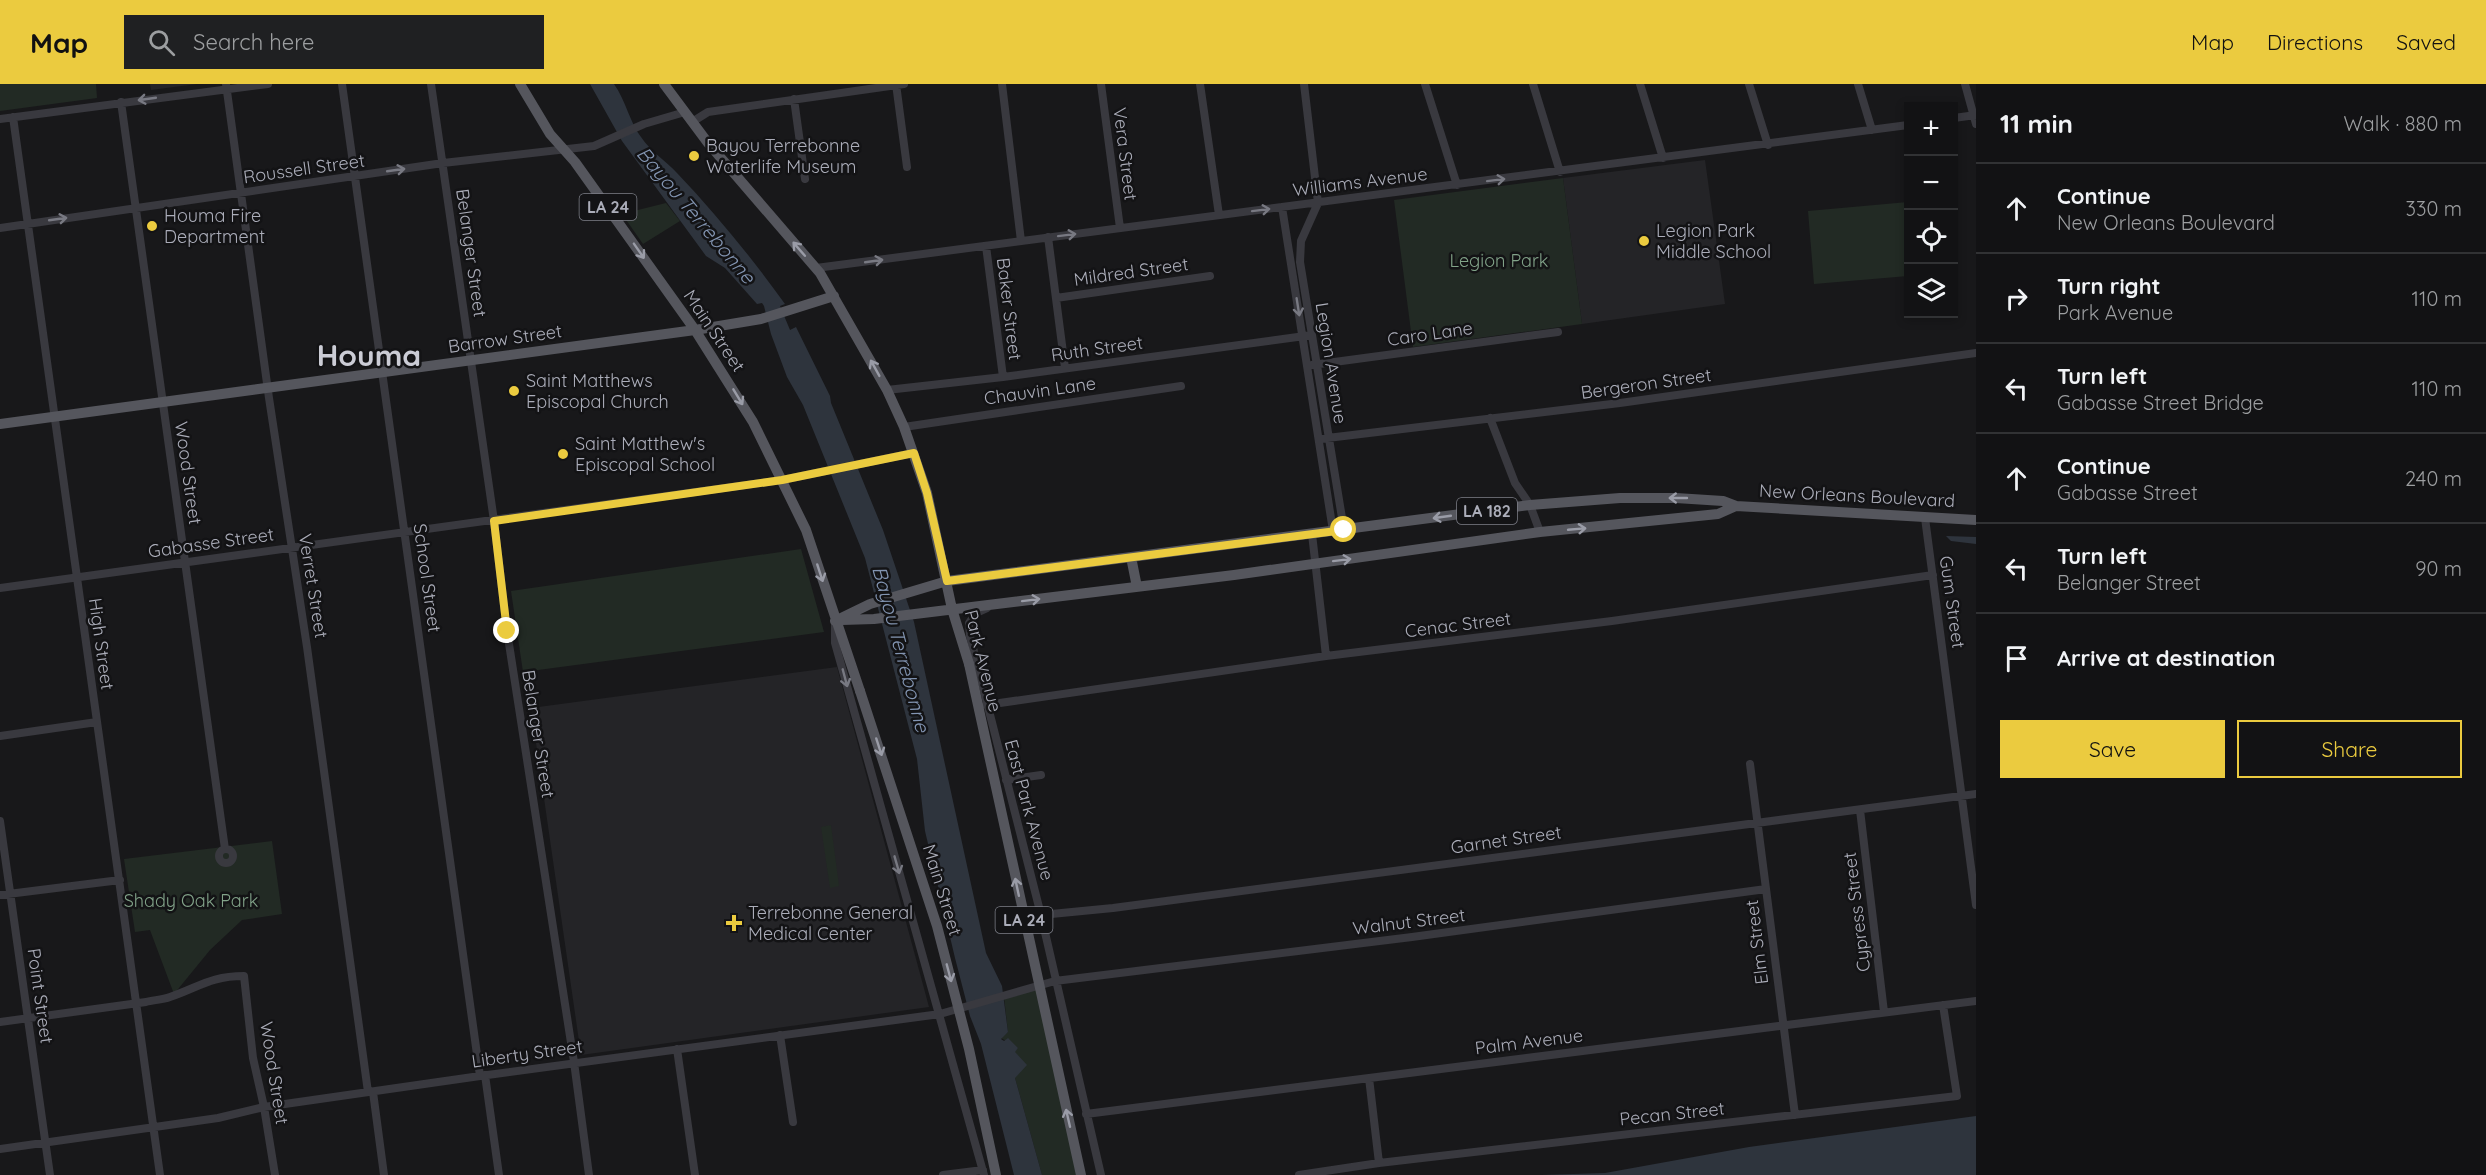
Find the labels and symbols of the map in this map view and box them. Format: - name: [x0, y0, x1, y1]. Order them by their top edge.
- one-way arrow: [138, 93, 157, 104]
- street label: Vera Street: [1108, 106, 1143, 202]
- place label: Bayou Terrebonne Waterlife Museum: [706, 134, 860, 178]
- water label: Bayou Terrebonne: [632, 141, 761, 289]
- street label: Roussell Street: [242, 149, 366, 188]
- marker: Bayou Terrebonne Waterlife Museum: [687, 149, 701, 163]
- street label: Williams Avenue: [1291, 162, 1429, 201]
- one-way arrow: [386, 165, 406, 176]
- one-way arrow: [1485, 174, 1505, 185]
- street label: Belanger Street: [451, 187, 492, 319]
- road number: LA 24: [580, 194, 636, 220]
- place label: Houma Fire Department: [164, 204, 265, 248]
- one-way arrow: [1250, 204, 1270, 215]
- one-way arrow: [48, 214, 67, 225]
- marker: Houma Fire Department: [145, 219, 159, 233]
- place label: Legion Park Middle School: [1656, 219, 1771, 263]
- one-way arrow: [1057, 229, 1077, 240]
- marker: Legion Park Middle School: [1637, 234, 1651, 248]
- one-way arrow: [793, 241, 806, 257]
- one-way arrow: [633, 242, 645, 259]
- park label: Legion Park: [1449, 249, 1549, 272]
- street label: Mildred Street: [1072, 252, 1190, 291]
- one-way arrow: [864, 255, 883, 266]
- street label: Baker Street: [992, 256, 1027, 361]
- street label: Main Street: [679, 285, 750, 376]
- one-way arrow: [1293, 296, 1304, 316]
- street label: Legion Avenue: [1311, 301, 1352, 425]
- street label: Caro Lane: [1386, 316, 1474, 351]
- street label: Barrow Street: [447, 319, 563, 358]
- street label: Ruth Street: [1049, 331, 1144, 366]
- district label: Houma: [317, 336, 421, 374]
- one-way arrow: [868, 360, 880, 377]
- street label: Bergeron Street: [1579, 363, 1713, 404]
- place label: Saint Matthews Episcopal Church: [526, 369, 669, 413]
- street label: Chauvin Lane: [983, 371, 1097, 410]
- marker: Saint Matthews Episcopal Church: [507, 384, 521, 398]
- one-way arrow: [732, 388, 744, 405]
- street label: Wood Street: [170, 420, 207, 526]
- place label: Saint Matthew's Episcopal School: [575, 432, 715, 476]
- marker: Saint Matthew's Episcopal School: [556, 447, 570, 461]
- street label: New Orleans Boulevard: [1759, 479, 1956, 512]
- one-way arrow: [1669, 493, 1689, 504]
- road number: LA 182: [1457, 498, 1517, 524]
- one-way arrow: [1433, 512, 1453, 523]
- route start: [1330, 516, 1356, 542]
- street label: Gabasse Street: [147, 522, 275, 563]
- street label: School Street: [408, 522, 447, 634]
- one-way arrow: [1567, 523, 1587, 534]
- street label: Verret Street: [294, 532, 333, 640]
- one-way arrow: [1332, 554, 1352, 565]
- street label: Gum Street: [1935, 554, 1970, 650]
- one-way arrow: [815, 563, 826, 582]
- water label: Bayou Terrebonne: [867, 563, 936, 735]
- one-way arrow: [1021, 594, 1041, 605]
- street label: High Street: [84, 597, 119, 691]
- street label: Park Avenue: [960, 607, 1007, 714]
- street label: Cenac Street: [1404, 607, 1512, 642]
- route end: [493, 617, 519, 643]
- street label: Belanger Street: [517, 668, 560, 800]
- one-way arrow: [839, 668, 851, 687]
- one-way arrow: [874, 737, 885, 756]
- street label: East Park Avenue: [1000, 737, 1059, 883]
- street label: Garnet Street: [1449, 820, 1563, 859]
- street label: Main Street: [918, 841, 967, 938]
- street label: Cypress Street: [1838, 851, 1875, 973]
- one-way arrow: [892, 856, 903, 875]
- one-way arrow: [1011, 877, 1022, 897]
- park label: Shady Oak Park: [124, 889, 258, 912]
- street label: Elm Street: [1740, 899, 1773, 986]
- place label: Terrebonne General Medical Center: [748, 901, 913, 945]
- street label: Walnut Street: [1351, 903, 1466, 940]
- road number: LA 24: [996, 907, 1052, 933]
- marker: Terrebonne General Medical Center: [725, 914, 743, 932]
- street label: Point Street: [22, 947, 59, 1045]
- one-way arrow: [944, 963, 956, 982]
- street label: Wood Street: [255, 1020, 294, 1126]
- street label: Palm Avenue: [1474, 1023, 1584, 1060]
- street label: Liberty Street: [470, 1034, 584, 1073]
- street label: Pecan Street: [1618, 1097, 1726, 1130]
- one-way arrow: [1062, 1109, 1074, 1128]

